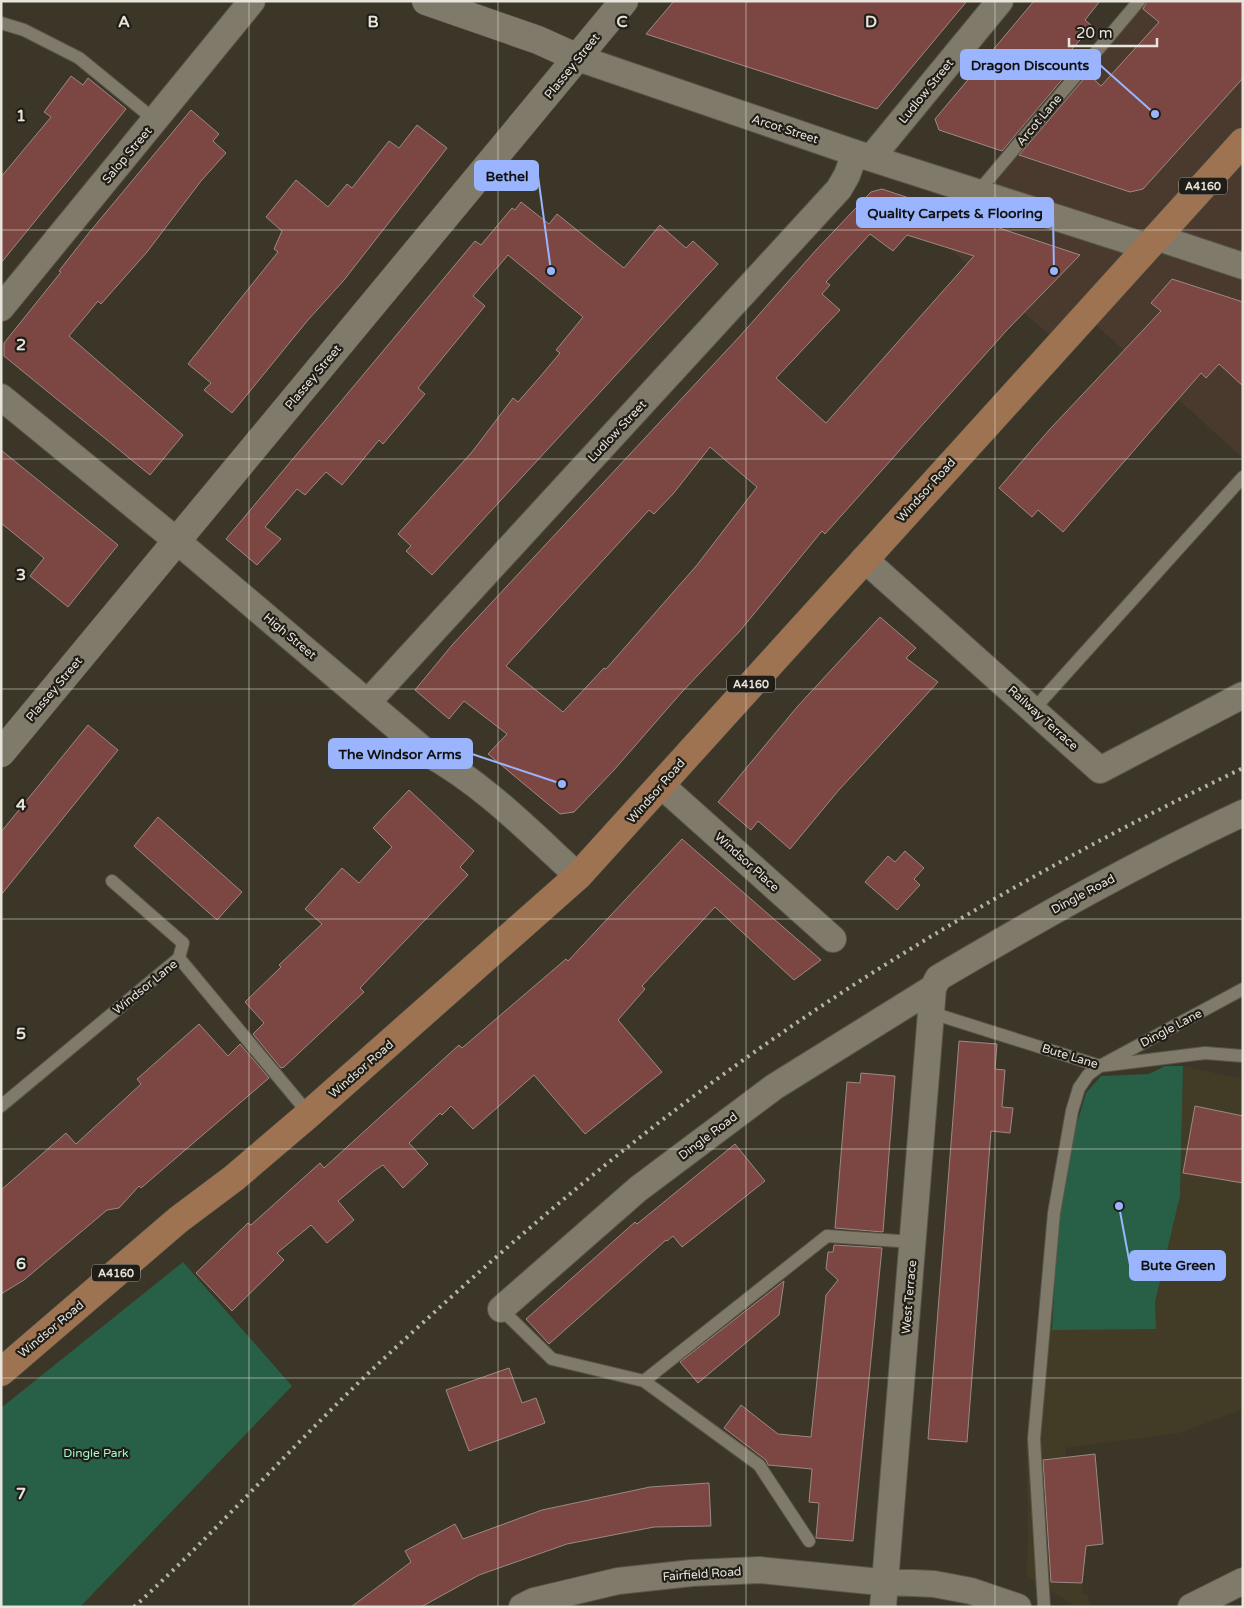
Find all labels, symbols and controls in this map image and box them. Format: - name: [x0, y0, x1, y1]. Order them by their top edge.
- text: A: [118, 12, 130, 32]
- text: B: [367, 12, 379, 32]
- text: C: [616, 12, 628, 32]
- text: D: [865, 12, 877, 32]
- scale bar: [1069, 15, 1156, 47]
- text: 20 m: [1076, 24, 1113, 42]
- street label: Plassey Street: [541, 30, 603, 101]
- callout: Dragon Discounts: [961, 50, 1100, 79]
- street label: Ludlow Street: [896, 56, 957, 126]
- text: Dragon Discounts: [971, 57, 1090, 74]
- street label: Arcot Lane: [1014, 91, 1065, 148]
- text: 1: [16, 106, 26, 126]
- street label: Arcot Street: [750, 112, 820, 146]
- street label: Salop Street: [99, 124, 155, 186]
- callout: Bethel: [475, 161, 538, 190]
- text: Bethel: [486, 168, 528, 185]
- road number: A4160: [1179, 178, 1227, 195]
- callout: Quality Carpets & Flooring: [857, 198, 1053, 227]
- text: Quality Carpets & Flooring: [867, 205, 1043, 222]
- text: 2: [16, 335, 26, 355]
- street label: Plassey Street: [282, 342, 344, 412]
- street label: Ludlow Street: [585, 397, 649, 465]
- street label: Windsor Road: [894, 455, 958, 525]
- text: 3: [16, 565, 26, 585]
- street label: High Street: [261, 610, 319, 662]
- street label: Plassey Street: [23, 654, 85, 724]
- road number: A4160: [727, 676, 775, 692]
- street label: Railway Terrace: [1005, 683, 1081, 753]
- callout: The Windsor Arms: [329, 739, 472, 768]
- text: The Windsor Arms: [338, 746, 462, 763]
- street label: Windsor Road: [624, 756, 688, 826]
- text: 4: [16, 795, 26, 815]
- street label: Windsor Place: [712, 830, 782, 895]
- street label: Dingle Road: [1049, 871, 1117, 917]
- street label: Windsor Lane: [110, 957, 180, 1017]
- street label: Dingle Lane: [1138, 1006, 1204, 1050]
- text: 5: [16, 1024, 26, 1044]
- street label: Windsor Road: [326, 1037, 396, 1101]
- street label: Bute Lane: [1040, 1041, 1100, 1071]
- street label: Dingle Road: [676, 1109, 740, 1163]
- callout: Bute Green: [1130, 1251, 1225, 1280]
- text: 6: [16, 1254, 26, 1274]
- text: Bute Green: [1140, 1257, 1216, 1274]
- street label: West Terrace: [899, 1259, 919, 1335]
- road number: A4160: [92, 1264, 140, 1282]
- street label: Windsor Road: [16, 1298, 86, 1360]
- park label: Dingle Park: [63, 1446, 129, 1460]
- text: 7: [16, 1484, 26, 1504]
- street label: Fairfield Road: [662, 1564, 742, 1584]

